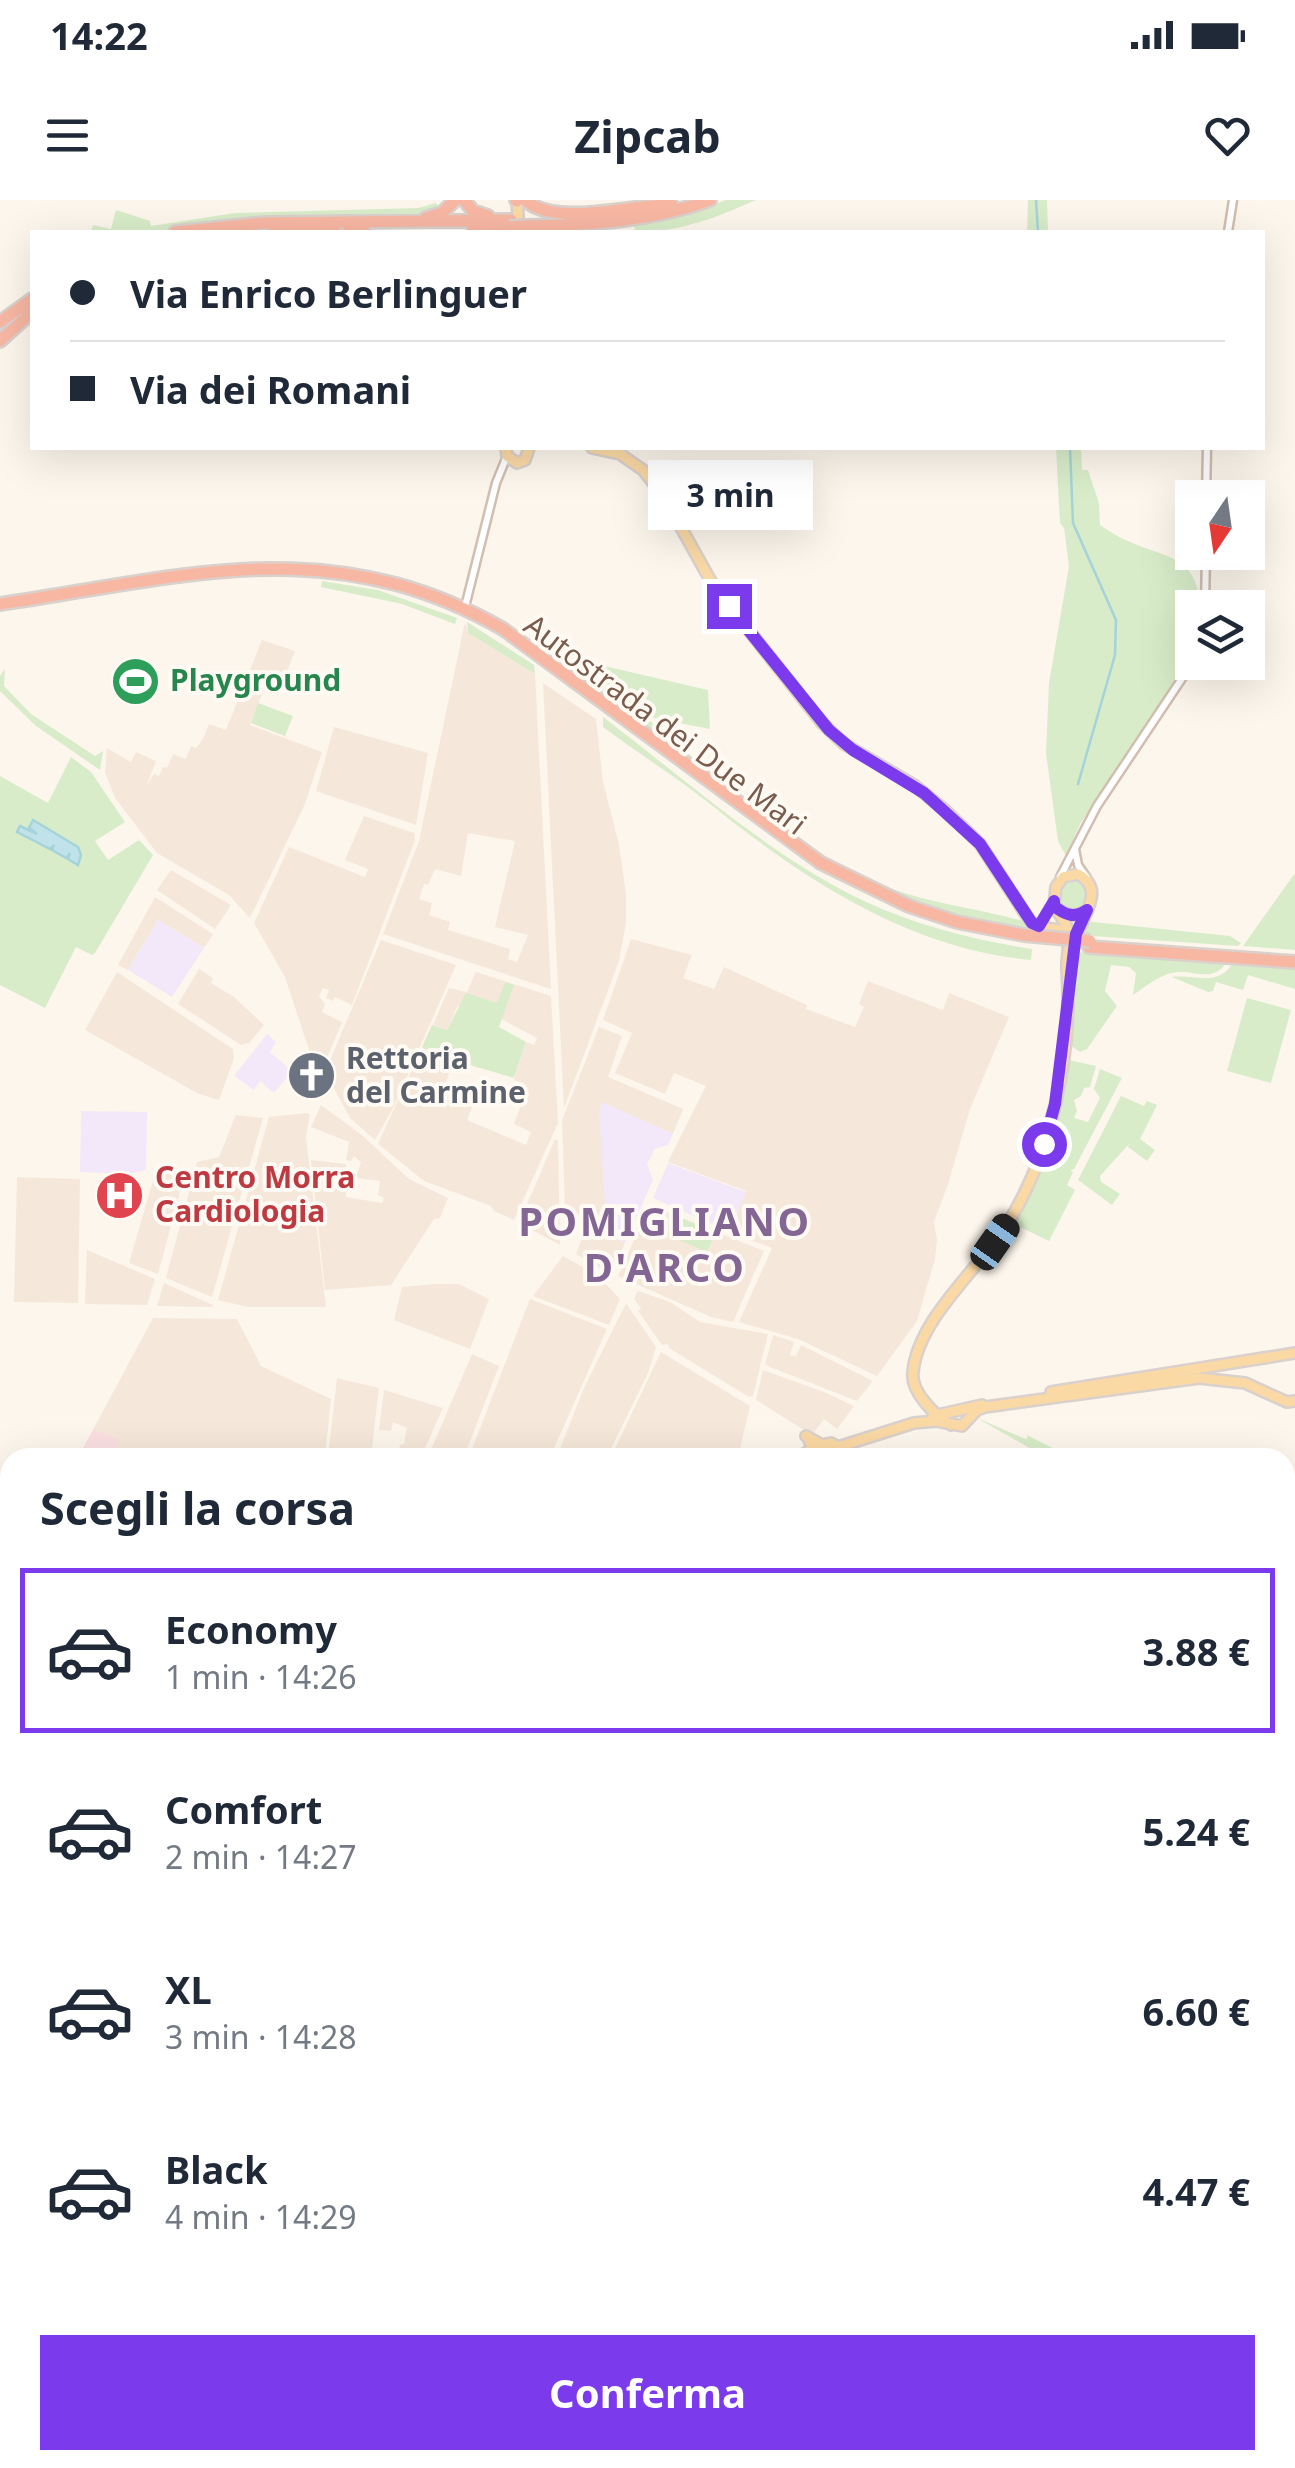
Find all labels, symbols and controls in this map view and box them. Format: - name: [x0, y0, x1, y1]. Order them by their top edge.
- text: 14:22: [50, 9, 148, 61]
- text: Zipcab: [574, 105, 721, 166]
- icon: menu: [40, 108, 95, 163]
- icon: heart: [1200, 108, 1255, 163]
- text: Via Enrico Berlinguer: [130, 267, 527, 319]
- text: Via dei Romani: [130, 363, 411, 415]
- callout: 3 min: [646, 461, 812, 531]
- text: 3 min: [686, 473, 775, 516]
- north arrow: [1175, 480, 1265, 570]
- map controls: [1175, 480, 1265, 680]
- route end: [707, 584, 752, 629]
- button: layers: [1175, 590, 1265, 680]
- street label: Autostrada dei Due Mari: [516, 604, 816, 844]
- sports icon: Playground: [109, 655, 161, 707]
- place label: Playground: [170, 659, 341, 700]
- place label: Rettoria del Carmine: [346, 1037, 526, 1112]
- church icon: Rettoria del Carmine: [285, 1050, 337, 1102]
- route start: [1022, 1122, 1067, 1167]
- place label: Centro Morra Cardiologia: [155, 1156, 355, 1231]
- hospital icon: Centro Morra Cardiologia: [94, 1169, 146, 1221]
- district label: POMIGLIANO D'ARCO: [518, 1193, 812, 1294]
- car: [966, 1209, 1024, 1275]
- text: Scegli la corsa: [40, 1477, 355, 1538]
- text: Economy: [165, 1603, 337, 1655]
- icon: car: [45, 1606, 135, 1696]
- text: 3.88 €: [1142, 1625, 1250, 1677]
- text: 1 min · 14:26: [165, 1655, 357, 1698]
- text: Comfort: [165, 1783, 322, 1835]
- icon: car: [45, 1786, 135, 1876]
- text: 5.24 €: [1142, 1805, 1250, 1857]
- text: 2 min · 14:27: [165, 1835, 357, 1878]
- text: XL: [165, 1963, 212, 2015]
- icon: car: [45, 1966, 135, 2056]
- text: 6.60 €: [1142, 1985, 1250, 2037]
- text: 3 min · 14:28: [165, 2015, 357, 2058]
- text: Black: [165, 2143, 268, 2195]
- icon: car: [45, 2146, 135, 2236]
- text: 4.47 €: [1142, 2165, 1250, 2217]
- text: 4 min · 14:29: [165, 2195, 357, 2238]
- button: Conferma: [40, 2335, 1255, 2450]

